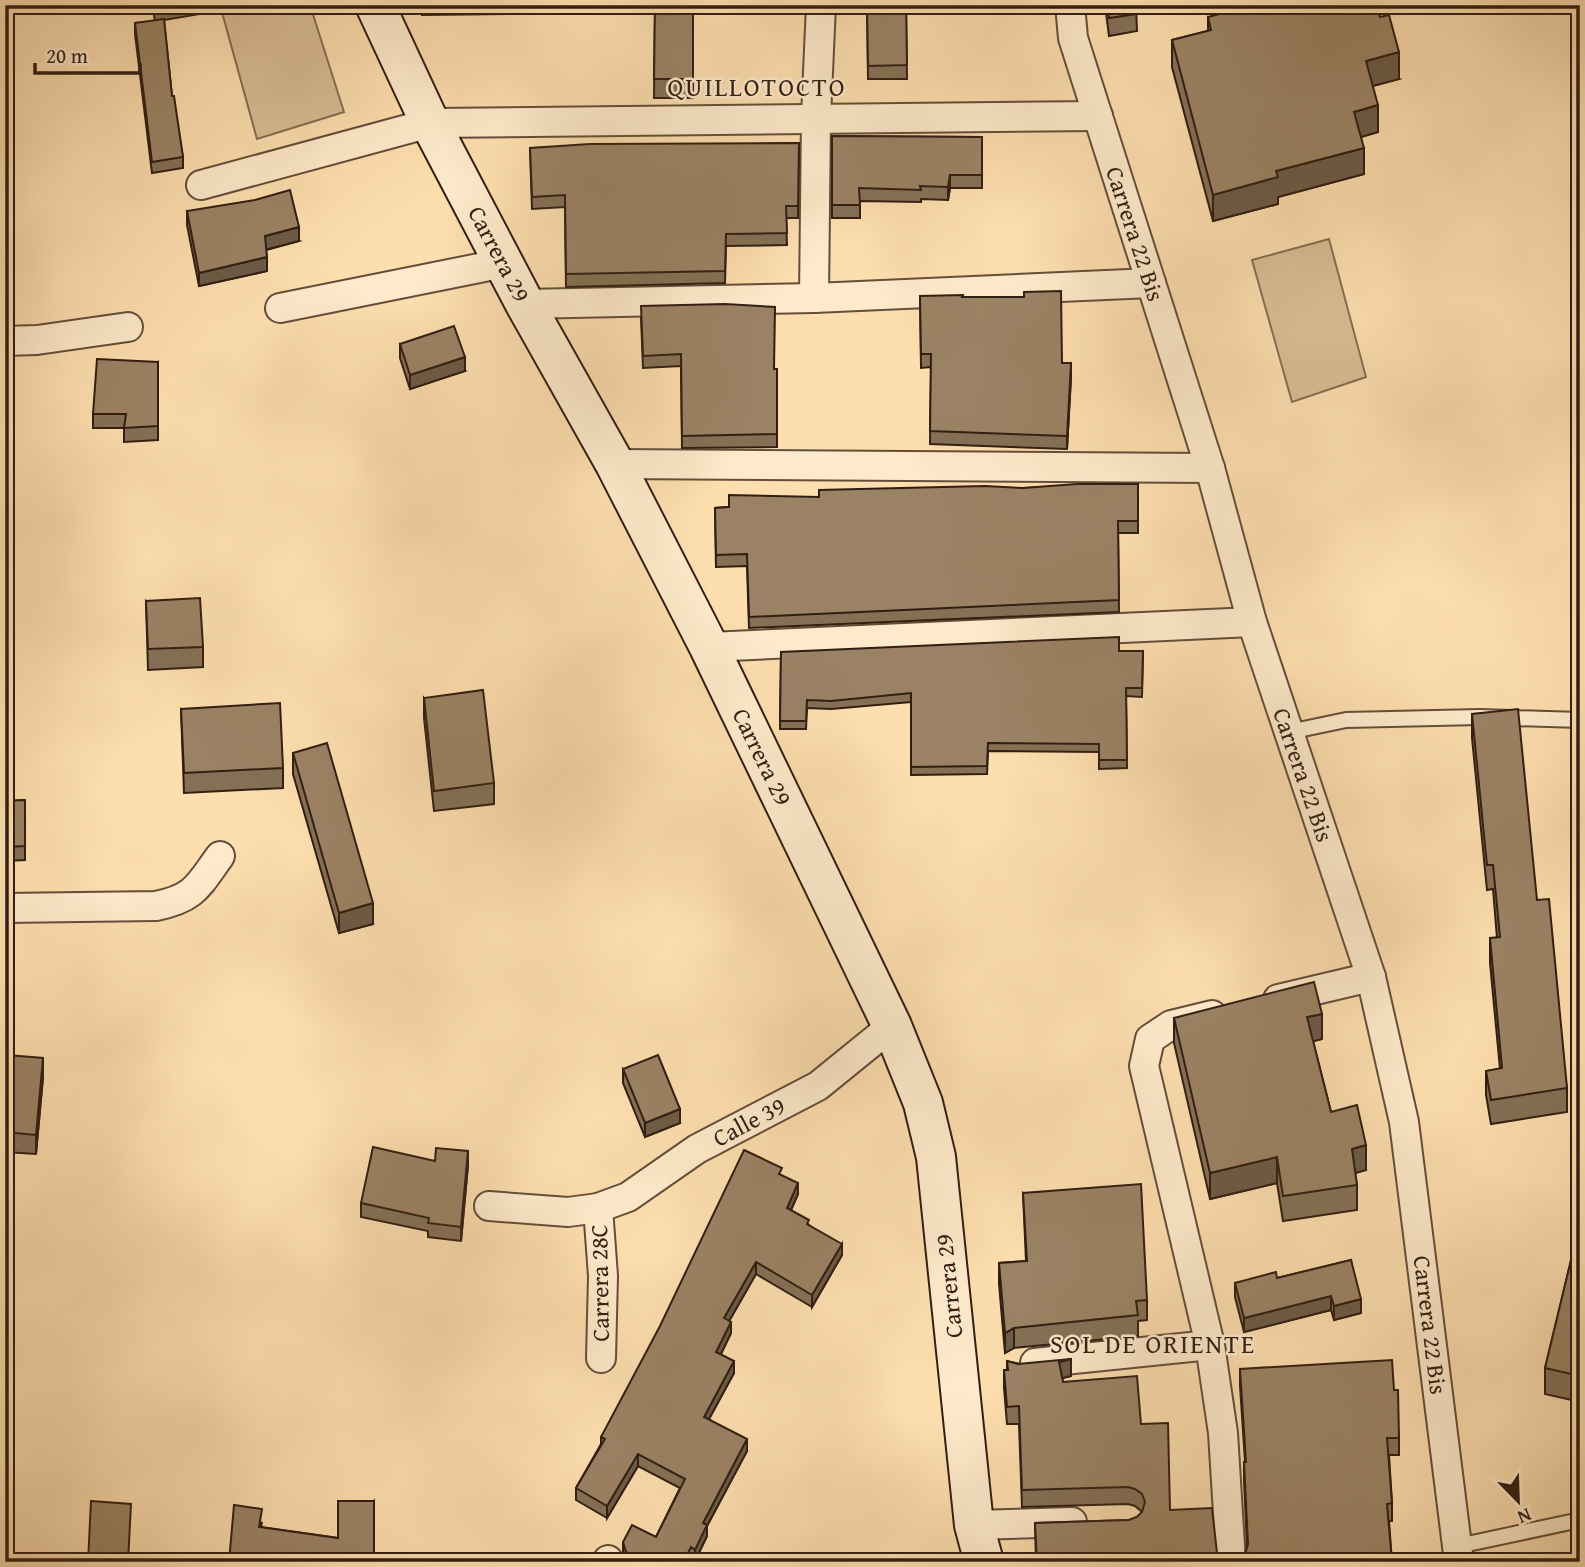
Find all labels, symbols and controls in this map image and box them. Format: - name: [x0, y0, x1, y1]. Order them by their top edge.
- scale bar: [35, 32, 140, 76]
- text: 20 m: [46, 40, 88, 71]
- district label: QUILLOTOCTO: [668, 67, 846, 106]
- street label: Carrera 22 Bis: [1097, 162, 1174, 306]
- street label: Carrera 29: [459, 199, 539, 308]
- street label: Carrera 29: [724, 702, 801, 811]
- street label: Carrera 22 Bis: [1264, 703, 1343, 847]
- street label: Calle 39: [706, 1088, 791, 1155]
- street label: Carrera 28C: [581, 1224, 618, 1342]
- street label: Carrera 29: [926, 1232, 971, 1340]
- street label: Carrera 22 Bis: [1405, 1254, 1456, 1396]
- district label: SOL DE ORIENTE: [1050, 1324, 1256, 1363]
- north arrow: [1484, 1466, 1554, 1536]
- text: N: [1513, 1501, 1536, 1532]

